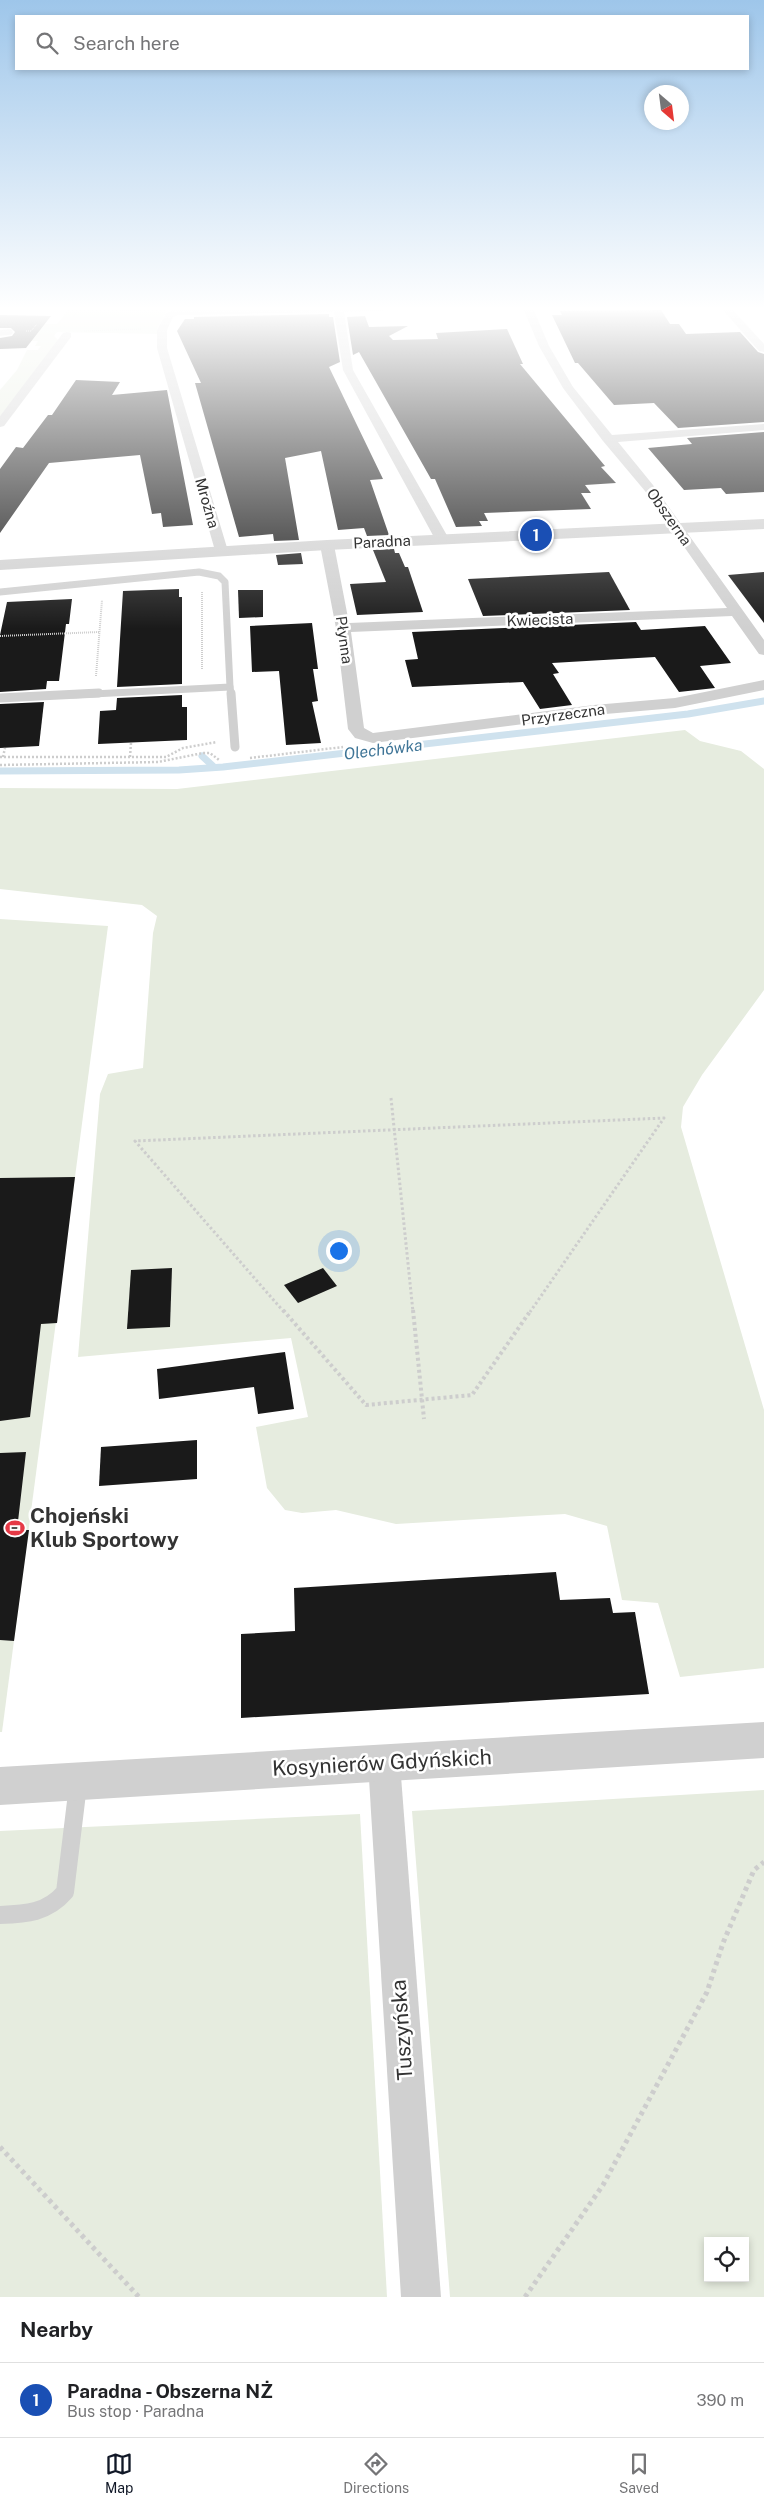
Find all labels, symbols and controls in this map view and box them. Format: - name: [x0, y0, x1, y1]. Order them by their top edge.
- search box: [15, 15, 749, 70]
- icon: search: [33, 29, 61, 57]
- text: Search here: [73, 32, 180, 54]
- north arrow: [644, 85, 689, 130]
- street label: Mroźna: [192, 476, 223, 530]
- street label: Obszerna: [644, 485, 695, 549]
- pin: 1: [520, 516, 552, 554]
- street label: Paradna: [353, 532, 411, 551]
- street label: Kwiecista: [506, 610, 574, 629]
- street label: Płynna: [333, 615, 356, 665]
- street label: Przyrzeczna: [520, 700, 606, 729]
- water label: Olechówka: [343, 735, 423, 764]
- your location: [326, 1238, 352, 1264]
- place label: Chojeński Klub Sportowy: [30, 1503, 179, 1552]
- sports icon: Chojeński Klub Sportowy: [4, 1517, 26, 1539]
- street label: Kosynierów Gdyńskich: [272, 1744, 492, 1781]
- street label: Tuszyńska: [386, 1979, 417, 2081]
- map controls: [704, 2237, 749, 2282]
- button: locate: [704, 2237, 749, 2282]
- text: Nearby: [20, 2317, 93, 2342]
- text: Paradna - Obszerna NŻ: [67, 2380, 273, 2402]
- text: 1: [33, 2391, 39, 2410]
- text: 390 m: [697, 2391, 744, 2410]
- text: Bus stop · Paradna: [67, 2402, 204, 2421]
- tab: Map: [105, 2450, 133, 2496]
- tab: Directions: [343, 2450, 409, 2496]
- tab: Saved: [619, 2450, 659, 2496]

